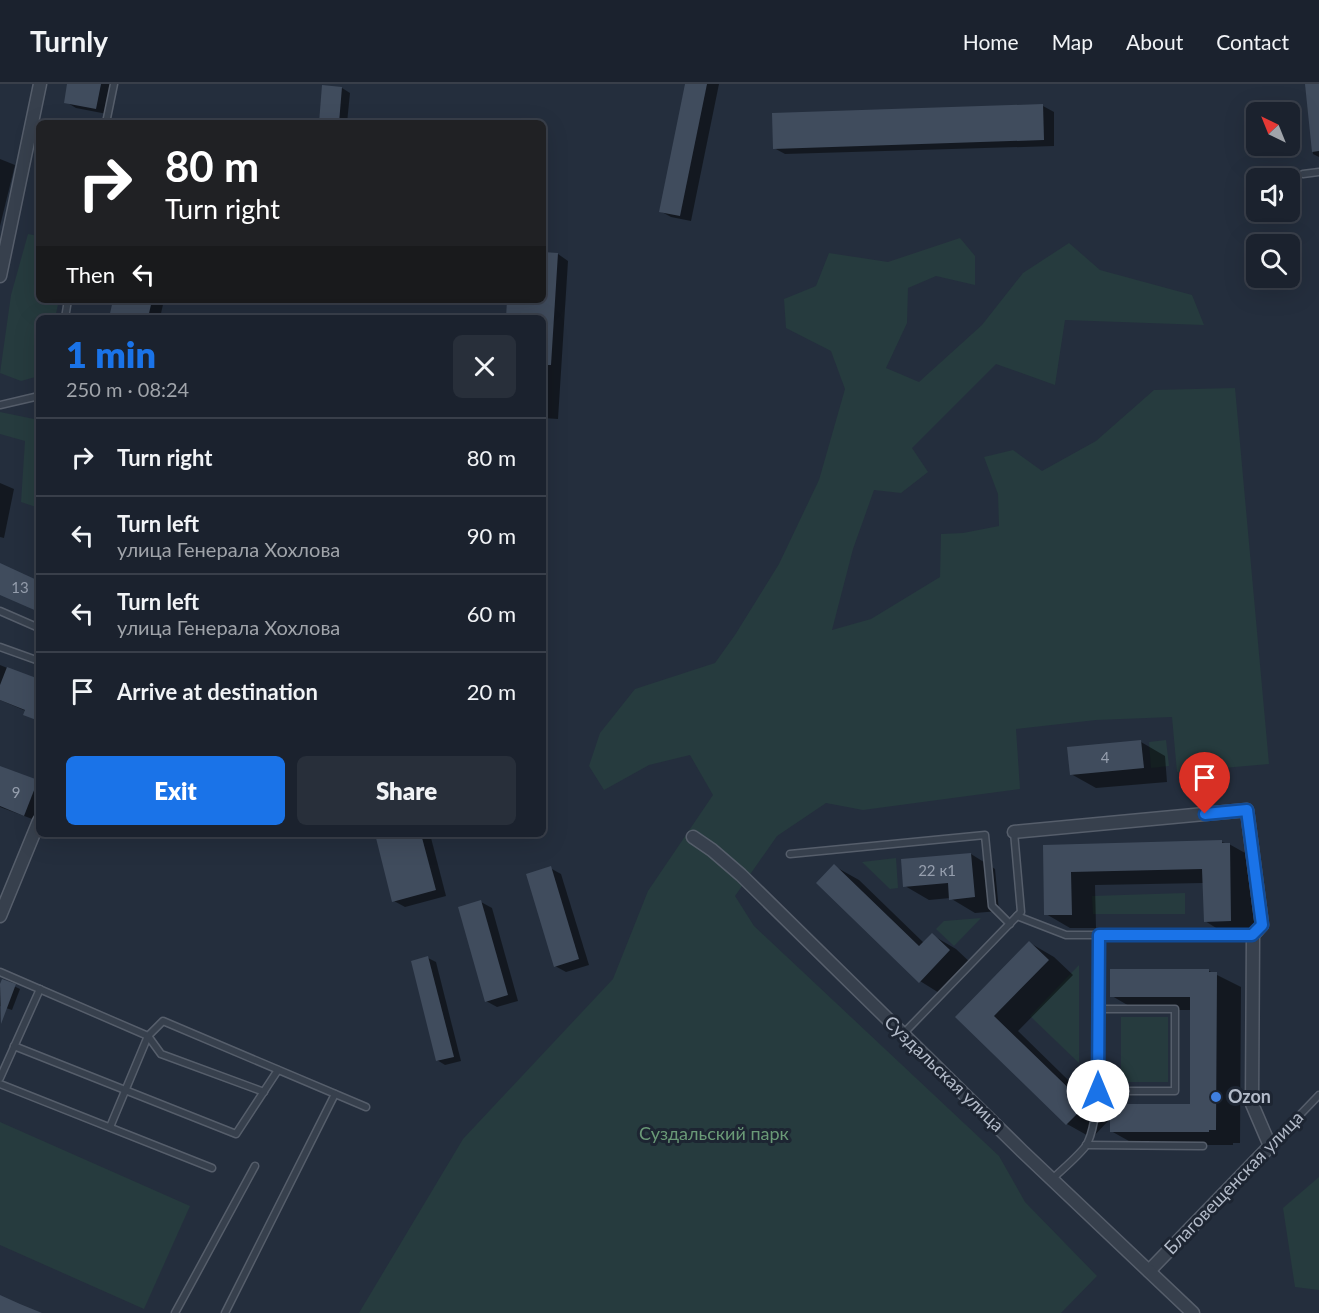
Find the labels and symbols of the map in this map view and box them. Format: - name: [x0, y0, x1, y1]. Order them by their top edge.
- north arrow: [1246, 102, 1300, 156]
- house number: 13: [11, 578, 29, 596]
- house number: 4: [1101, 748, 1110, 766]
- pin: [1179, 752, 1230, 814]
- house number: 9: [12, 783, 20, 801]
- house number: 22 к1: [918, 861, 956, 879]
- street label: Суздальская улица: [880, 1011, 1009, 1136]
- position arrow: [1066, 1059, 1130, 1123]
- place label: Ozon: [1228, 1085, 1271, 1107]
- marker: Ozon: [1209, 1090, 1223, 1104]
- street label: Благовещенская улица: [1159, 1106, 1307, 1259]
- park label: Суздальский парк: [639, 1122, 790, 1144]

